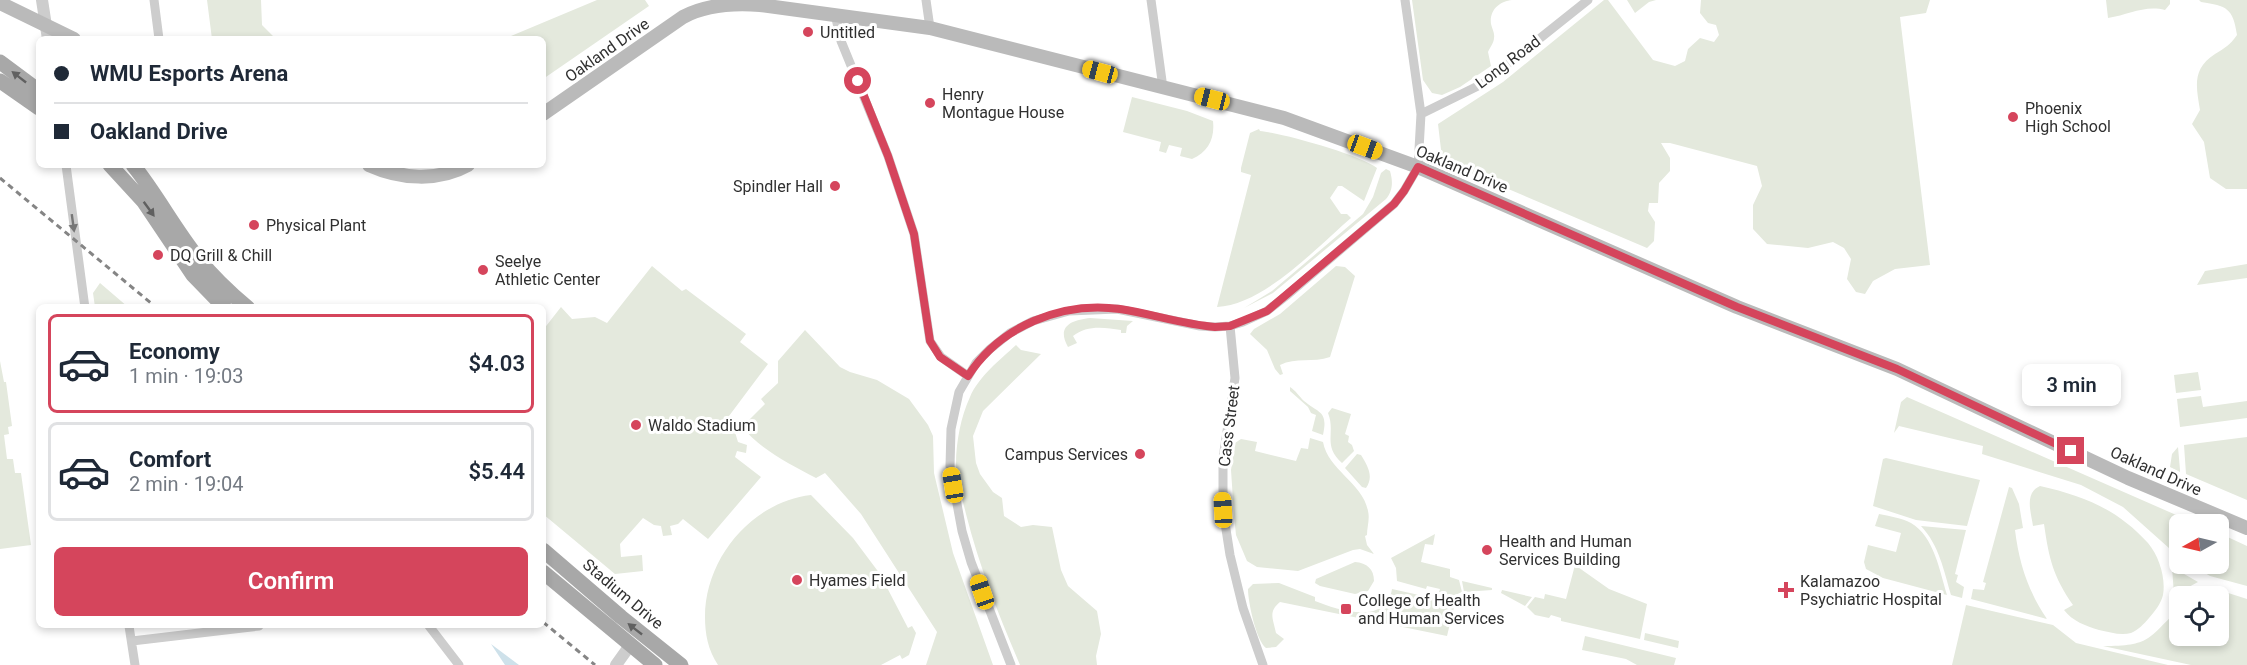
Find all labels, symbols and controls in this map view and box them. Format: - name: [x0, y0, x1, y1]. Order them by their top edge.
- street label: Oakland Drive: [561, 14, 653, 86]
- place label: Untitled: [820, 23, 875, 42]
- marker: Untitled: [801, 25, 815, 39]
- street label: Long Road: [1472, 31, 1544, 93]
- car: [1080, 59, 1120, 85]
- text: WMU Esports Arena: [90, 61, 288, 86]
- route start: [844, 67, 871, 94]
- one-way arrow: [12, 71, 27, 83]
- place label: Henry Montague House: [942, 85, 1064, 122]
- car: [1192, 86, 1232, 112]
- marker: Henry Montague House: [923, 96, 937, 110]
- place label: Phoenix High School: [2025, 99, 2111, 136]
- marker: Phoenix High School: [2006, 110, 2020, 124]
- text: Oakland Drive: [90, 119, 228, 144]
- car: [1345, 132, 1385, 162]
- street label: Oakland Drive: [1413, 141, 1511, 197]
- place label: Spindler Hall: [733, 177, 823, 196]
- marker: Spindler Hall: [828, 179, 842, 193]
- one-way arrow: [143, 200, 155, 216]
- one-way arrow: [69, 214, 78, 233]
- place label: Physical Plant: [266, 216, 366, 235]
- marker: Physical Plant: [247, 218, 261, 232]
- place label: DQ Grill & Chill: [170, 246, 272, 265]
- marker: DQ Grill & Chill: [151, 248, 165, 262]
- place label: Seelye Athletic Center: [495, 252, 601, 289]
- marker: Seelye Athletic Center: [476, 263, 490, 277]
- icon: car: [57, 337, 111, 391]
- text: Economy: [129, 339, 220, 364]
- text: $4.03: [468, 351, 525, 376]
- text: 1 min · 19:03: [129, 364, 244, 388]
- callout: 3 min: [2022, 364, 2120, 406]
- text: 3 min: [2046, 373, 2097, 397]
- street label: Cass Street: [1215, 384, 1243, 468]
- place label: Waldo Stadium: [648, 416, 756, 435]
- marker: Waldo Stadium: [629, 418, 643, 432]
- route end: [2057, 437, 2084, 464]
- street label: Oakland Drive: [2107, 442, 2205, 500]
- icon: car: [57, 445, 111, 499]
- place label: Campus Services: [1005, 445, 1128, 464]
- text: Comfort: [129, 447, 211, 472]
- marker: Campus Services: [1133, 447, 1147, 461]
- text: $5.44: [468, 459, 525, 484]
- car: [941, 466, 965, 504]
- text: 2 min · 19:04: [129, 472, 244, 496]
- car: [1213, 492, 1233, 528]
- north arrow: [2169, 514, 2229, 574]
- map controls: [2169, 514, 2229, 646]
- place label: Health and Human Services Building: [1499, 532, 1632, 569]
- marker: Health and Human Services Building: [1480, 543, 1494, 557]
- button: Confirm: [54, 547, 528, 616]
- street label: Stadium Drive: [579, 555, 667, 633]
- place label: Hyames Field: [809, 571, 905, 590]
- car: [968, 572, 996, 612]
- place label: Kalamazoo Psychiatric Hospital: [1800, 572, 1942, 609]
- marker: Hyames Field: [790, 573, 804, 587]
- marker: Kalamazoo Psychiatric Hospital: [1777, 581, 1795, 599]
- button: locate: [2169, 586, 2229, 646]
- place label: College of Health and Human Services: [1358, 591, 1505, 628]
- marker: College of Health and Human Services: [1339, 602, 1353, 616]
- one-way arrow: [628, 623, 643, 635]

